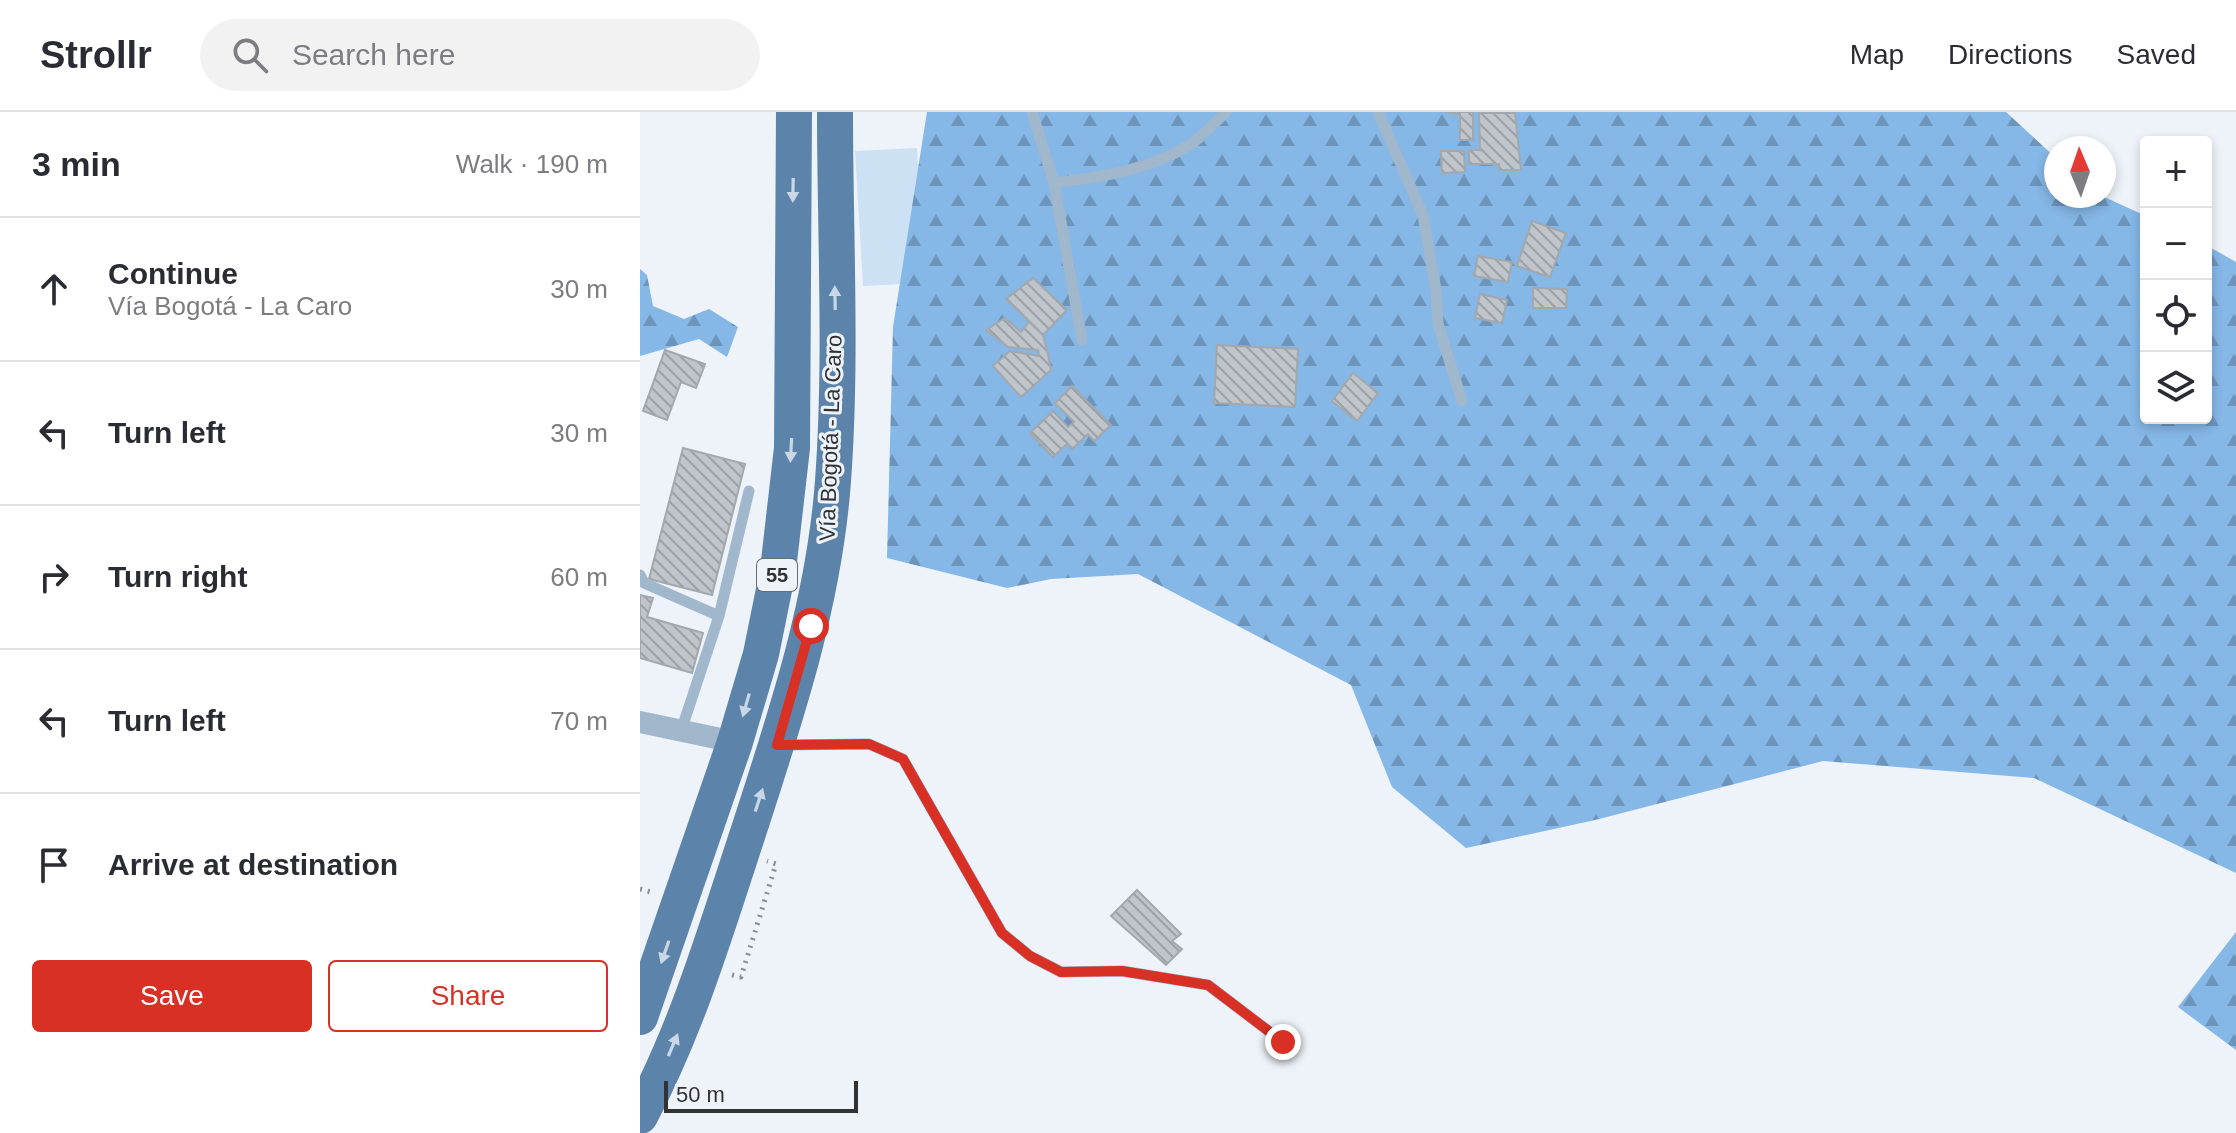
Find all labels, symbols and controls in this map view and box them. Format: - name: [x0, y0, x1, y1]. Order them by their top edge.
- search box: [200, 19, 760, 91]
- icon: search: [228, 33, 272, 77]
- text: Strollr: [40, 34, 152, 76]
- text: Search here: [292, 38, 455, 71]
- text: Map: [1850, 39, 1904, 70]
- text: Directions: [1948, 39, 2073, 70]
- text: Saved: [2117, 39, 2196, 70]
- north arrow: [2044, 136, 2116, 208]
- map controls: [2140, 136, 2212, 424]
- button: +: [2140, 136, 2212, 208]
- text: 3 min: [32, 145, 121, 183]
- text: Walk · 190 m: [456, 149, 608, 179]
- one-way arrow: [786, 178, 799, 203]
- button: −: [2140, 208, 2212, 280]
- text: Continue: [108, 257, 238, 290]
- icon: ahead: [32, 267, 76, 311]
- text: 30 m: [550, 274, 608, 304]
- button: locate: [2140, 280, 2212, 352]
- one-way arrow: [829, 285, 841, 310]
- text: Vía Bogotá - La Caro: [108, 291, 352, 321]
- street label: Vía Bogotá - La Caro: [814, 334, 847, 542]
- button: layers: [2140, 352, 2212, 424]
- icon: left: [32, 411, 76, 455]
- text: Turn left: [108, 416, 226, 449]
- text: 30 m: [550, 418, 608, 448]
- one-way arrow: [784, 438, 797, 463]
- icon: right: [32, 555, 76, 599]
- road number: 55: [757, 559, 797, 591]
- text: Turn right: [108, 560, 247, 593]
- text: 60 m: [550, 562, 608, 592]
- route start: [793, 608, 829, 644]
- one-way arrow: [739, 694, 752, 718]
- icon: left: [32, 699, 76, 743]
- text: Turn left: [108, 704, 226, 737]
- text: 70 m: [550, 706, 608, 736]
- one-way arrow: [753, 788, 765, 812]
- icon: arrive: [32, 843, 76, 887]
- text: Arrive at destination: [108, 848, 398, 881]
- one-way arrow: [658, 940, 670, 964]
- button: Save: [32, 960, 312, 1032]
- button: Share: [328, 960, 608, 1032]
- route end: [1265, 1024, 1301, 1060]
- one-way arrow: [667, 1034, 680, 1057]
- scale bar: [664, 1077, 858, 1113]
- text: 50 m: [676, 1082, 725, 1107]

